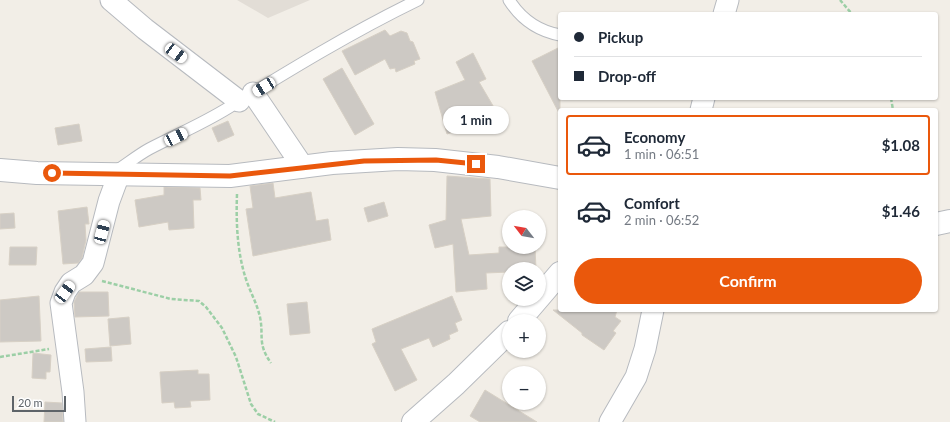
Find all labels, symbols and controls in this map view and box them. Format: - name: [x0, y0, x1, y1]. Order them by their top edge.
- text: Pickup: [598, 28, 643, 46]
- car: [163, 41, 189, 65]
- text: Drop-off: [598, 67, 656, 85]
- car: [251, 76, 277, 98]
- callout: 1 min: [443, 106, 509, 134]
- text: 1 min: [460, 112, 492, 128]
- car: [163, 126, 189, 148]
- icon: car: [576, 127, 612, 163]
- text: Economy: [624, 128, 685, 146]
- text: $1.08: [882, 136, 920, 154]
- text: 1 min · 06:51: [624, 146, 699, 162]
- route end: [467, 155, 485, 173]
- route start: [43, 164, 61, 182]
- icon: car: [576, 193, 612, 229]
- text: Comfort: [624, 194, 680, 212]
- text: $1.46: [882, 202, 920, 220]
- north arrow: [502, 210, 546, 254]
- map controls: [502, 210, 546, 410]
- text: 2 min · 06:52: [624, 212, 699, 228]
- car: [93, 219, 111, 245]
- button: Confirm: [574, 258, 922, 304]
- button: layers: [502, 262, 546, 306]
- car: [53, 279, 77, 305]
- button: +: [502, 314, 546, 358]
- button: −: [502, 366, 546, 410]
- scale bar: [12, 394, 66, 413]
- text: 20 m: [18, 396, 43, 409]

